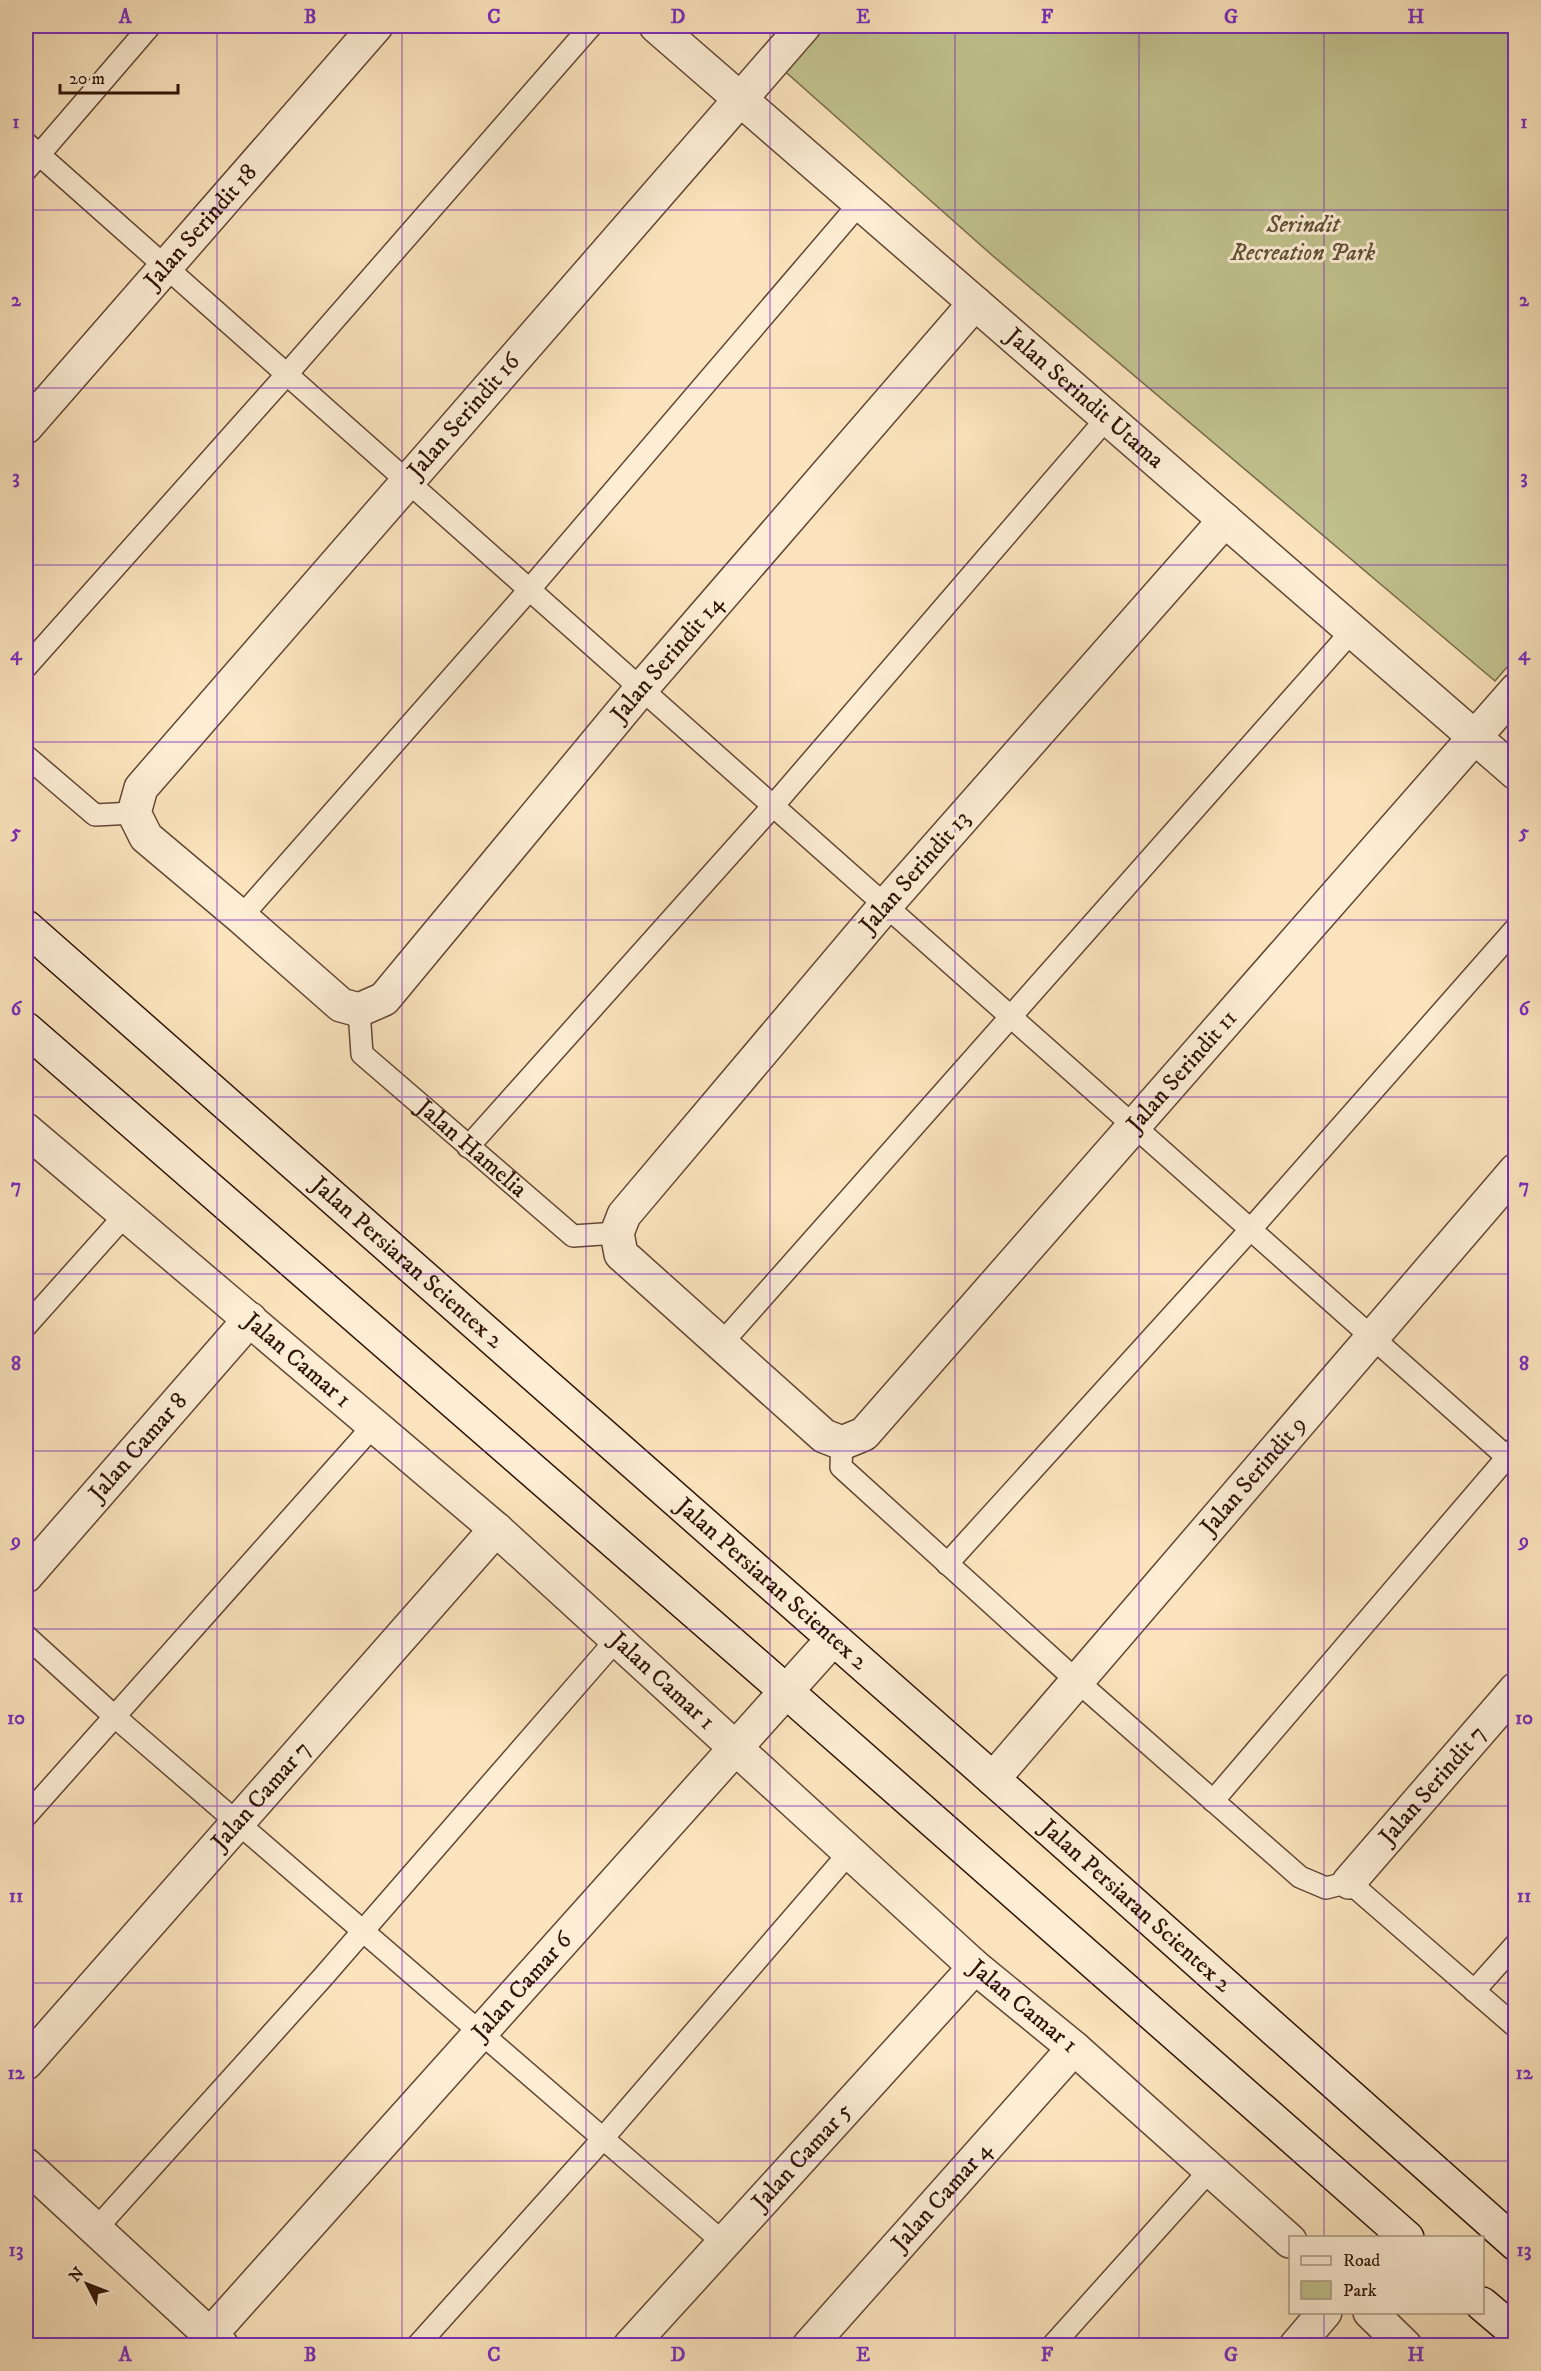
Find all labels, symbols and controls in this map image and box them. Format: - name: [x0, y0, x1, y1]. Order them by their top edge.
- text: A: [118, 5, 133, 30]
- text: B: [304, 5, 316, 30]
- text: C: [487, 5, 501, 30]
- text: D: [671, 5, 686, 30]
- text: E: [856, 5, 870, 30]
- text: F: [1041, 5, 1054, 30]
- text: G: [1224, 5, 1238, 30]
- text: H: [1408, 5, 1425, 30]
- scale bar: [60, 57, 178, 95]
- text: 20 m: [69, 68, 105, 90]
- text: 1: [12, 110, 20, 135]
- text: 1: [1520, 110, 1528, 135]
- street label: Jalan Serindit 18: [137, 158, 264, 297]
- park label: Serindit Recreation Park: [1230, 210, 1375, 268]
- text: 2: [11, 288, 22, 313]
- text: 2: [1519, 288, 1530, 313]
- street label: Jalan Serindit Utama: [998, 320, 1171, 476]
- street label: Jalan Serindit 16: [400, 346, 528, 486]
- text: 3: [12, 465, 20, 490]
- text: 3: [1520, 465, 1528, 490]
- street label: Jalan Serindit 14: [603, 588, 731, 730]
- text: 4: [10, 642, 23, 667]
- text: 4: [1518, 642, 1531, 667]
- street label: Jalan Serindit 13: [852, 804, 977, 941]
- text: 5: [10, 820, 21, 845]
- text: 5: [1518, 820, 1529, 845]
- text: 6: [11, 997, 23, 1022]
- text: 6: [1519, 997, 1531, 1022]
- street label: Jalan Serindit 11: [1119, 1004, 1244, 1140]
- street label: Jalan Hamelia: [409, 1091, 534, 1205]
- street label: Jalan Persiaran Scientex 2: [303, 1169, 510, 1356]
- text: 7: [11, 1174, 21, 1199]
- text: 7: [1519, 1174, 1529, 1199]
- street label: Jalan Camar 1: [236, 1305, 357, 1414]
- text: 8: [11, 1352, 21, 1377]
- text: 8: [1519, 1352, 1529, 1377]
- street label: Jalan Camar 8: [81, 1386, 194, 1509]
- street label: Jalan Serindit 9: [1193, 1410, 1313, 1543]
- street label: Jalan Persiaran Scientex 2: [668, 1490, 874, 1677]
- text: 9: [9, 1529, 21, 1554]
- text: 9: [1517, 1529, 1529, 1554]
- street label: Jalan Camar 1: [602, 1624, 721, 1737]
- text: 10: [7, 1706, 25, 1731]
- text: 10: [1515, 1706, 1533, 1731]
- street label: Jalan Serindit 7: [1372, 1719, 1493, 1853]
- street label: Jalan Camar 7: [204, 1735, 317, 1858]
- street label: Jalan Persiaran Scientex 2: [1033, 1812, 1238, 1999]
- text: 11: [9, 1884, 23, 1909]
- text: 11: [1517, 1884, 1531, 1909]
- street label: Jalan Camar 6: [464, 1925, 579, 2048]
- street label: Jalan Camar 1: [961, 1952, 1084, 2060]
- text: 12: [7, 2061, 26, 2086]
- text: 12: [1515, 2061, 1534, 2086]
- street label: Jalan Camar 5: [744, 2097, 859, 2218]
- street label: Jalan Camar 4: [884, 2135, 999, 2259]
- legend: [1289, 2236, 1484, 2314]
- text: 13: [9, 2238, 23, 2263]
- text: 13: [1517, 2238, 1531, 2263]
- text: Road: [1343, 2250, 1380, 2272]
- north arrow: [57, 2254, 117, 2314]
- text: N: [65, 2263, 88, 2286]
- text: Park: [1343, 2280, 1377, 2302]
- text: A: [118, 2343, 133, 2368]
- text: B: [304, 2343, 316, 2368]
- text: C: [487, 2343, 501, 2368]
- text: D: [671, 2343, 686, 2368]
- text: E: [856, 2343, 870, 2368]
- text: F: [1041, 2343, 1054, 2368]
- text: G: [1224, 2343, 1238, 2368]
- text: H: [1408, 2343, 1425, 2368]

